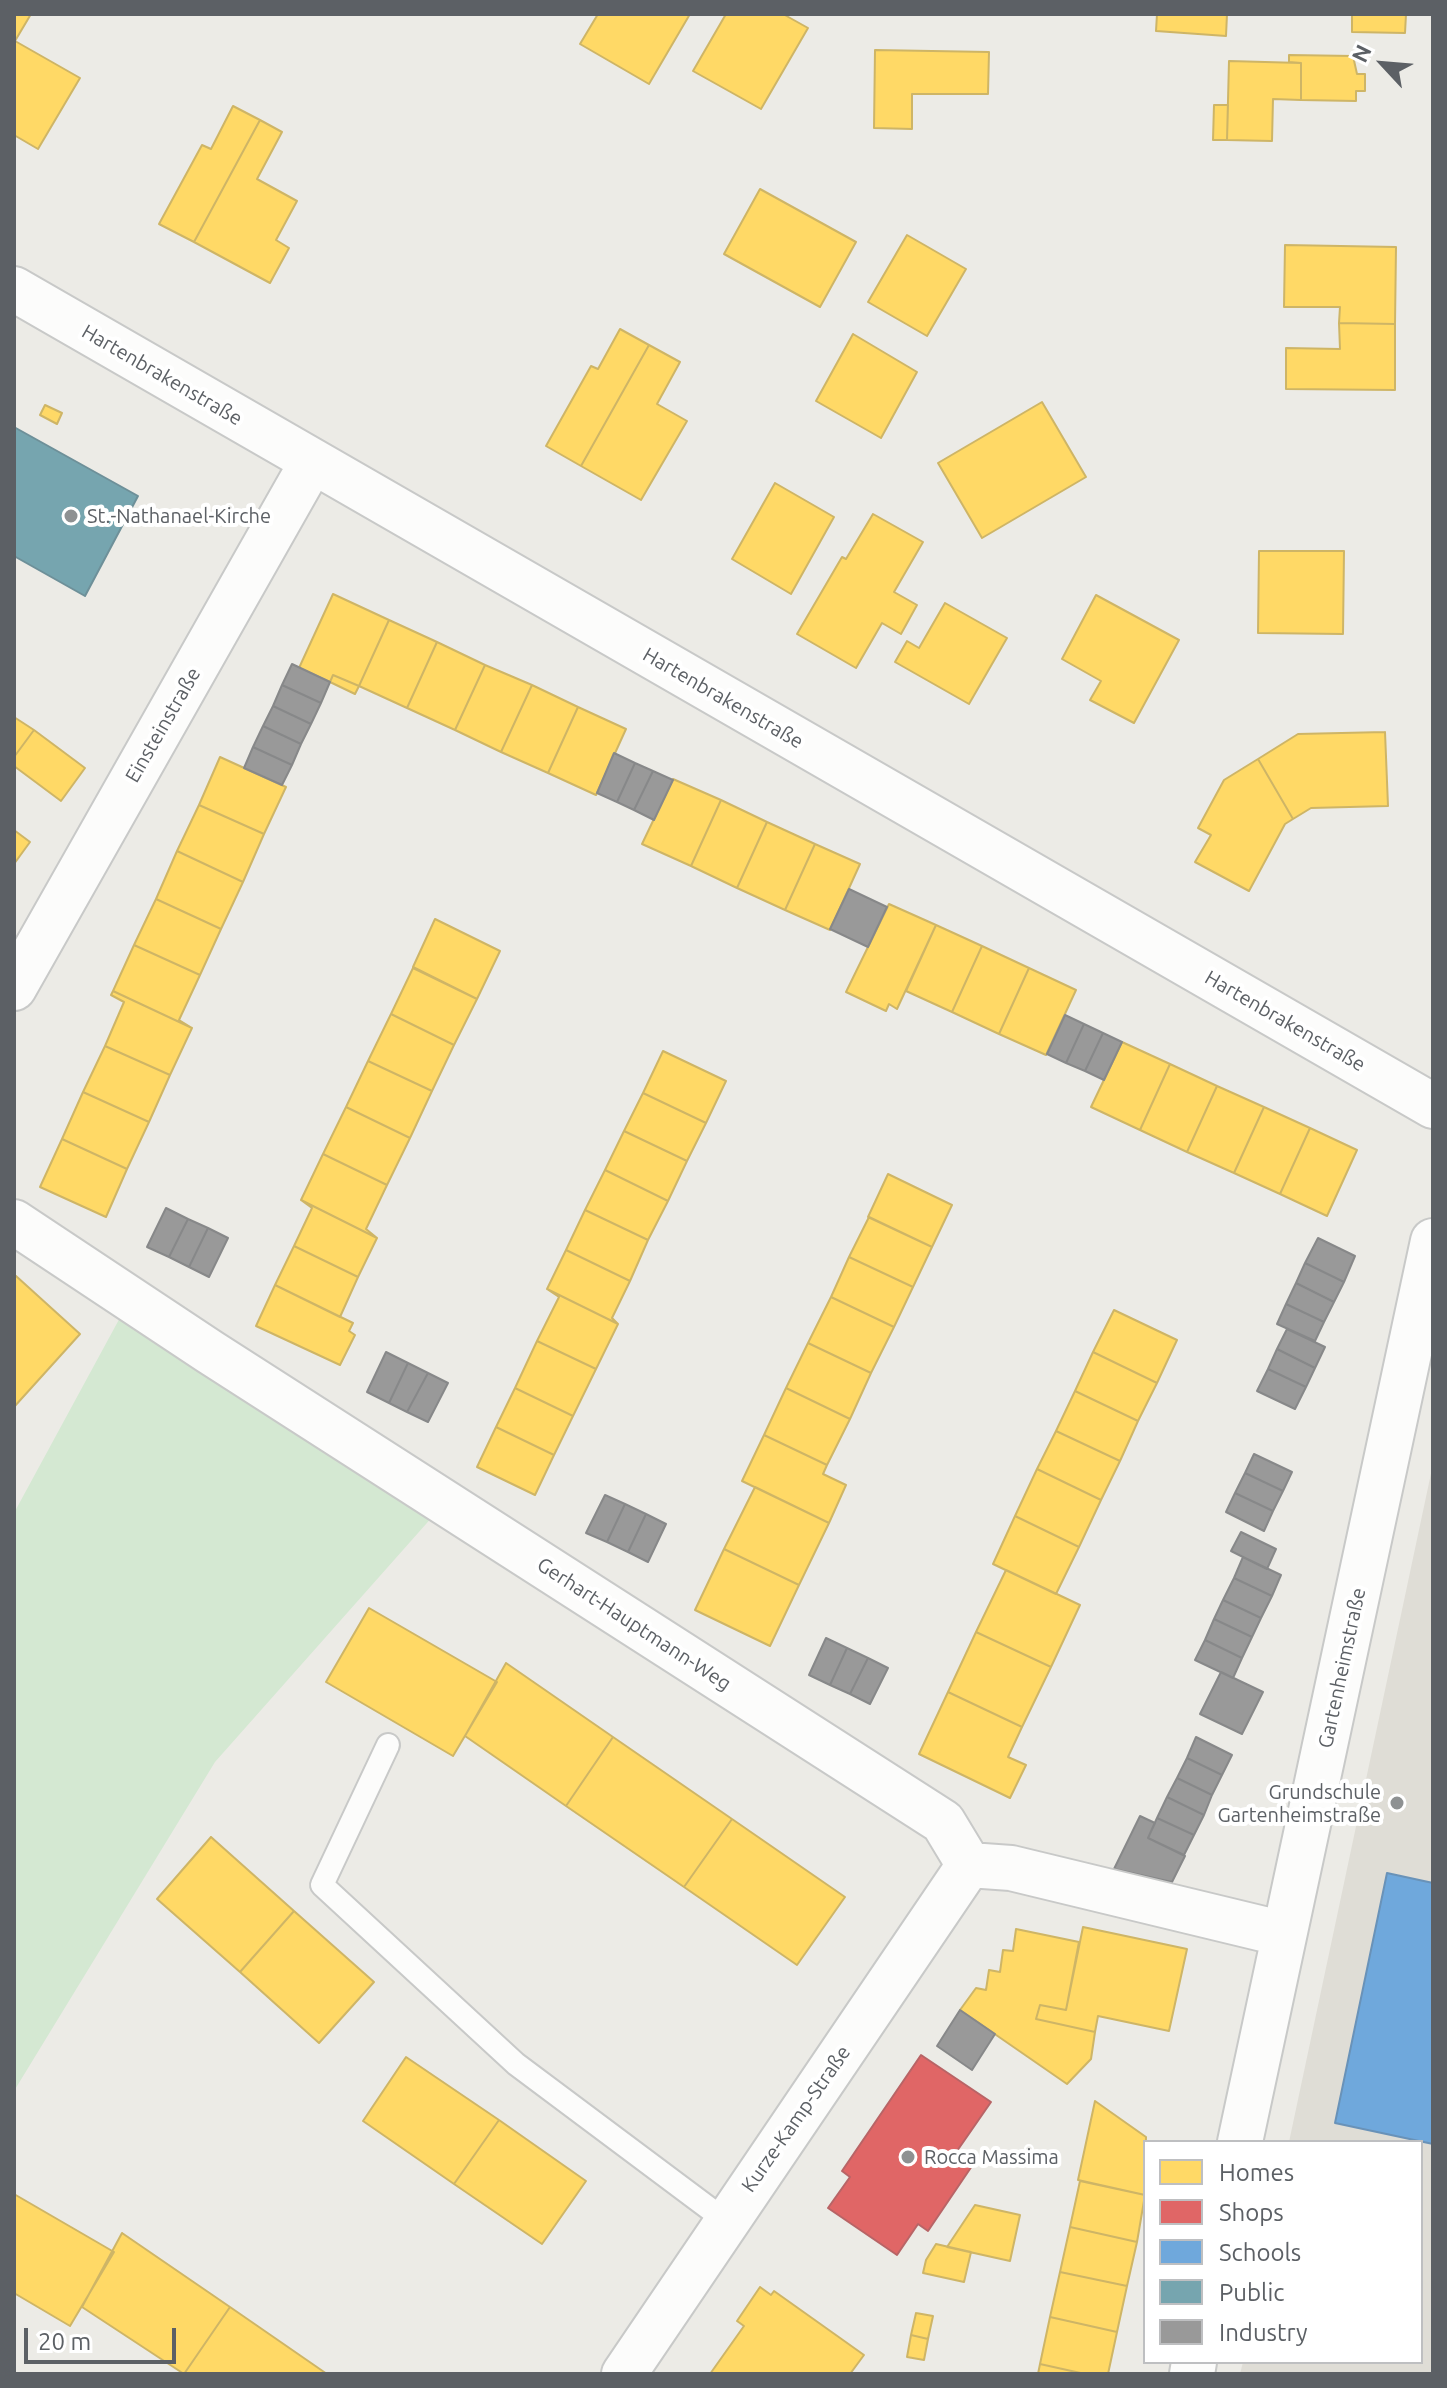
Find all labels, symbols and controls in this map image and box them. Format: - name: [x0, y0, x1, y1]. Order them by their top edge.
- north arrow: [1343, 24, 1423, 104]
- text: N: [1346, 40, 1376, 66]
- street label: Hartenbrakenstraße: [77, 319, 247, 431]
- place label: St.-Nathanael-Kirche: [87, 504, 271, 528]
- marker: St.-Nathanael-Kirche: [62, 507, 80, 525]
- street label: Hartenbrakenstraße: [638, 642, 808, 754]
- street label: Einsteinstraße: [120, 663, 206, 787]
- street label: Hartenbrakenstraße: [1200, 965, 1370, 1077]
- street label: Gerhart-Hauptmann-Weg: [533, 1552, 735, 1696]
- street label: Gartenheimstraße: [1313, 1586, 1371, 1750]
- place label: Grundschule Gartenheimstraße: [1218, 1780, 1381, 1827]
- marker: Grundschule Gartenheimstraße: [1388, 1794, 1406, 1812]
- street label: Kurze-Kamp-Straße: [736, 2041, 856, 2197]
- legend: [1143, 2140, 1423, 2364]
- place label: Rocca Massima: [924, 2145, 1059, 2169]
- marker: Rocca Massima: [899, 2148, 917, 2166]
- text: Homes: [1219, 2159, 1294, 2186]
- text: Shops: [1219, 2199, 1284, 2226]
- text: Schools: [1219, 2239, 1301, 2266]
- text: Public: [1219, 2279, 1284, 2306]
- scale bar: [28, 2312, 180, 2362]
- text: Industry: [1219, 2319, 1308, 2346]
- text: 20 m: [38, 2328, 91, 2355]

